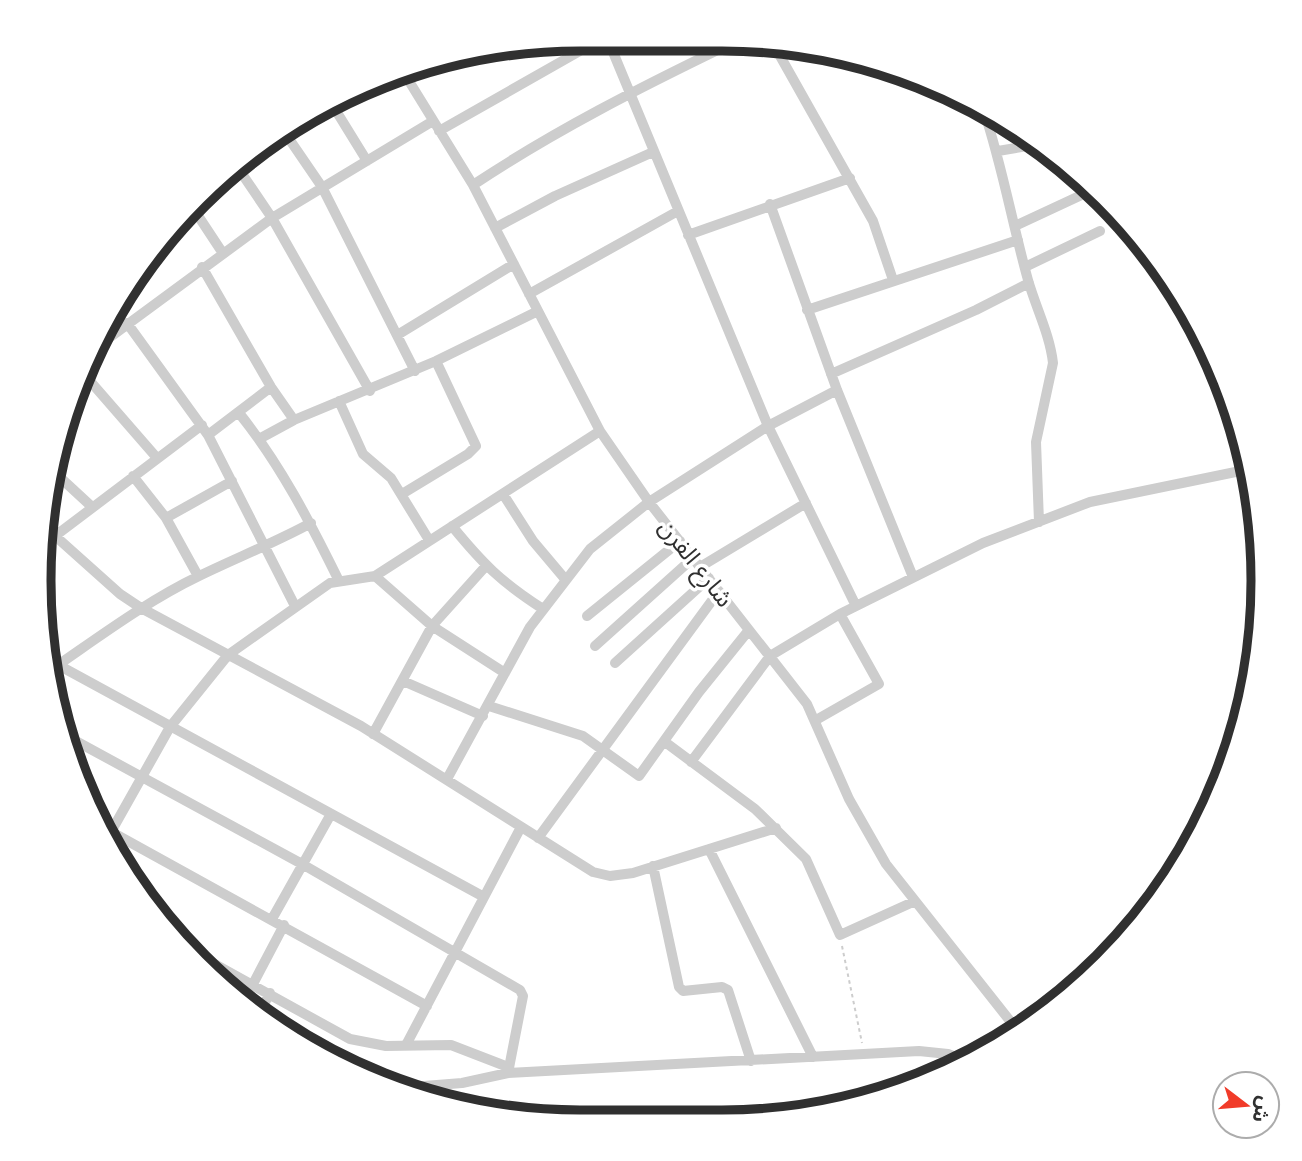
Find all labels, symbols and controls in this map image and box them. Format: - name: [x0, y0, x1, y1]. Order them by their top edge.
- street label: شارع الفرن: [651, 511, 742, 614]
- north arrow: [1211, 1070, 1281, 1140]
- text: ش: [1245, 1093, 1278, 1126]

